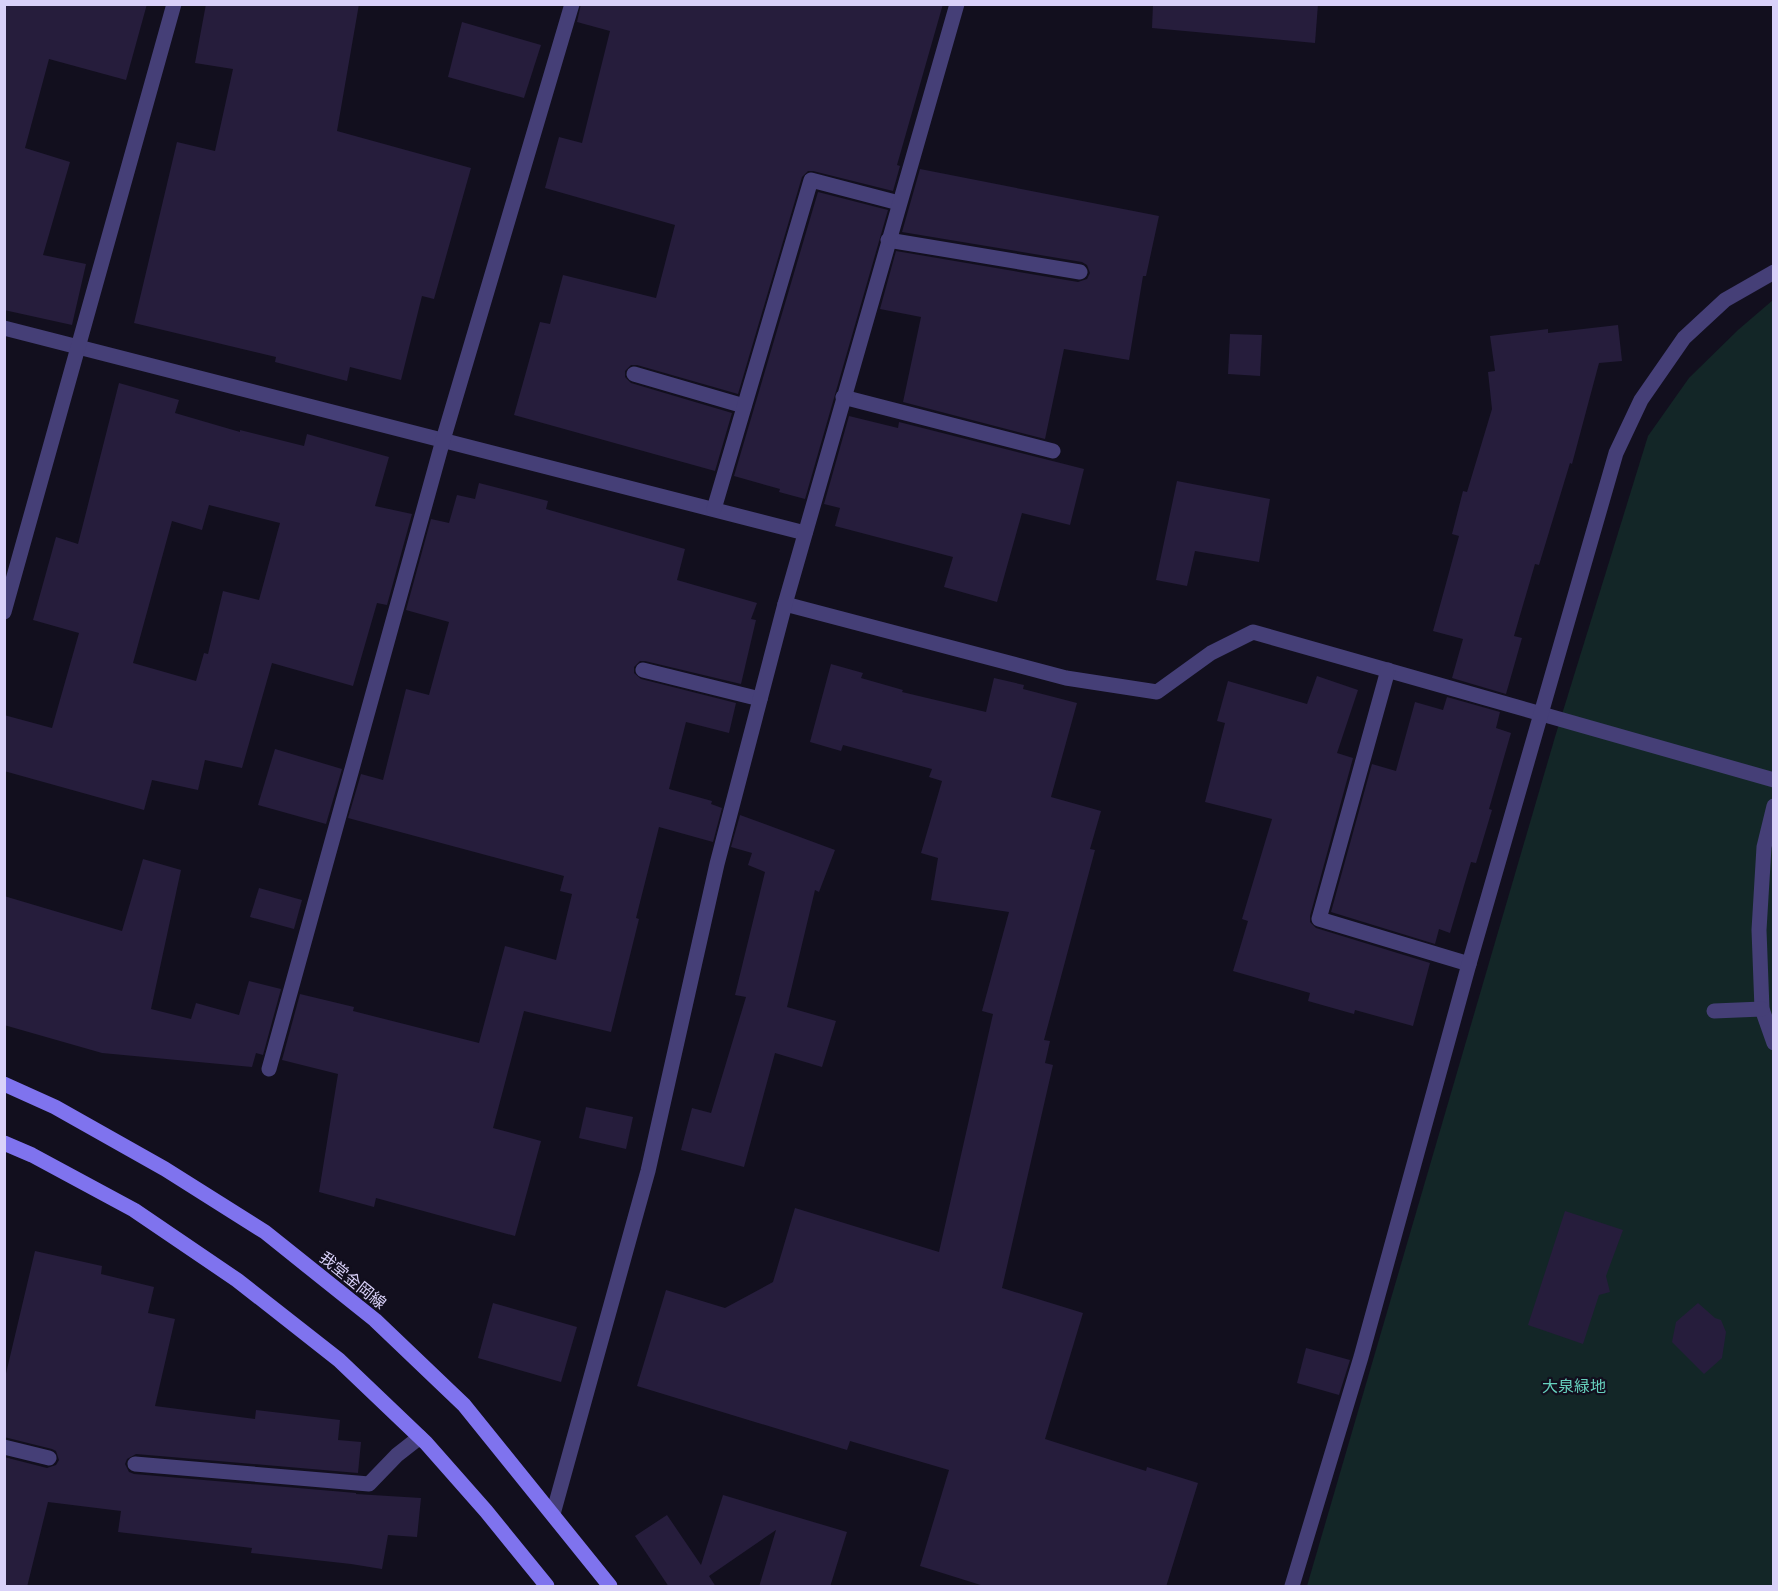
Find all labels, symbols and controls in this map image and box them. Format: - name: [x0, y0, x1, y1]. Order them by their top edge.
- street label: 我堂金岡線: [316, 1247, 390, 1313]
- park label: 大泉緑地: [1542, 1376, 1606, 1396]

